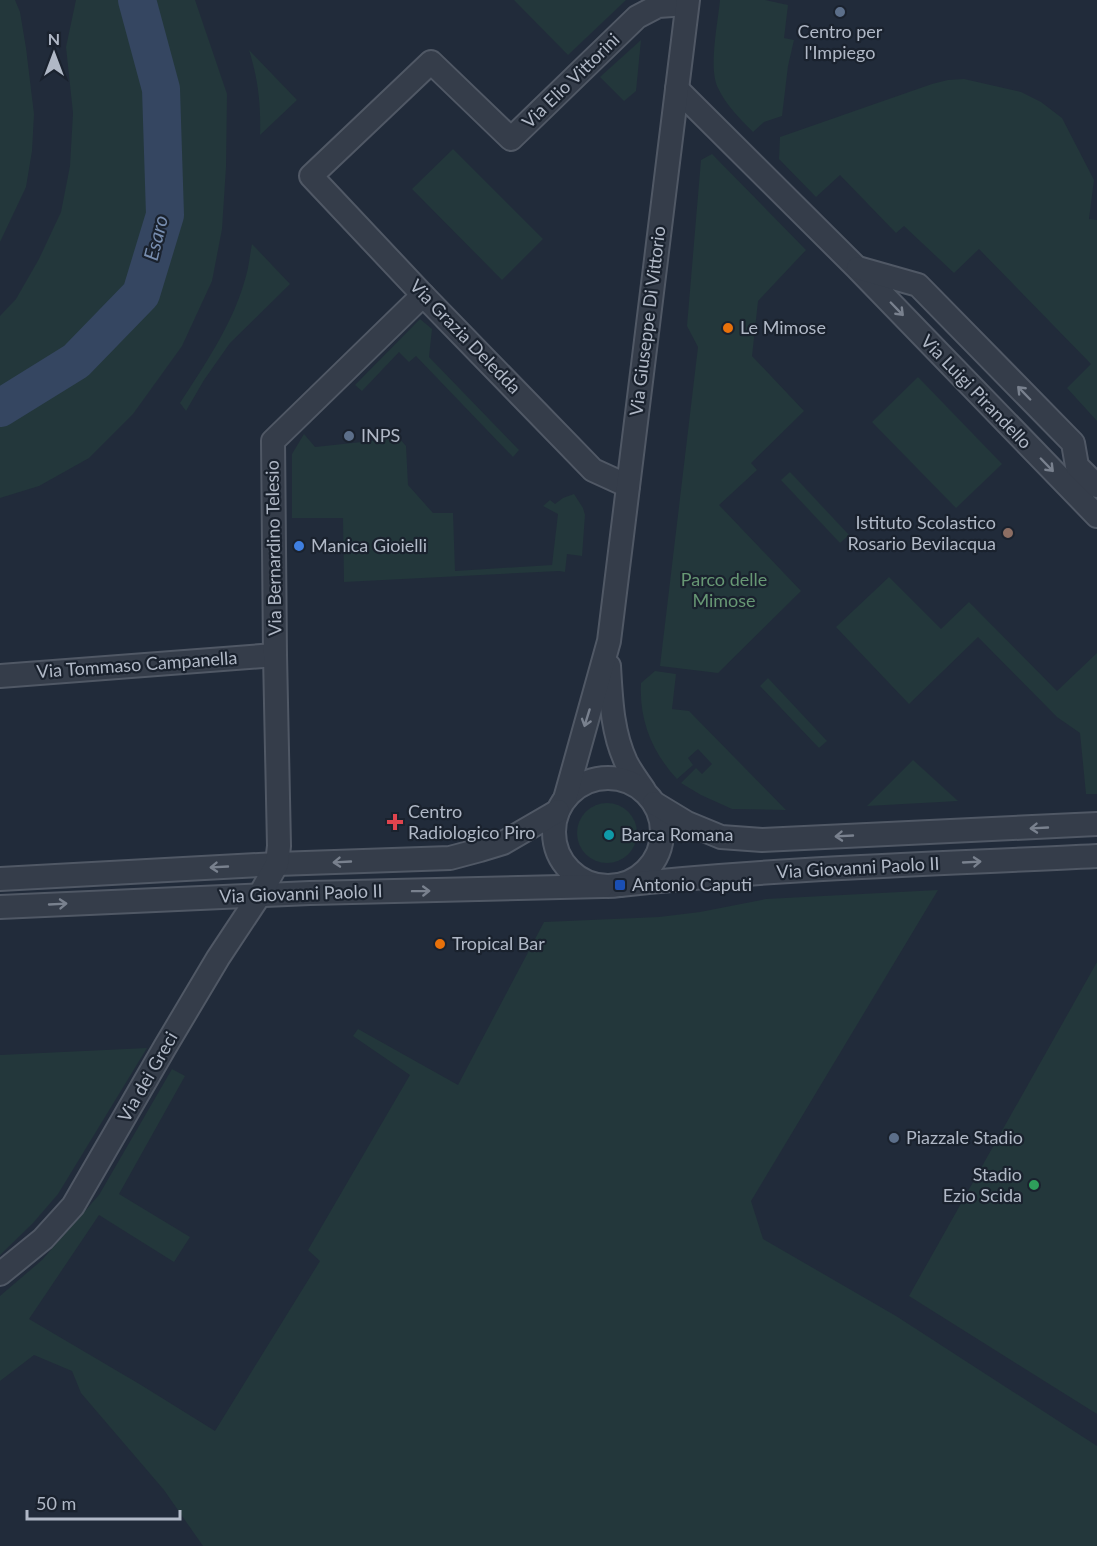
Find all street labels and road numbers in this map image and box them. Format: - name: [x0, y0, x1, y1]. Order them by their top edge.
- street label: Via Elio Vittorini: [517, 28, 624, 132]
- street label: Via Giuseppe Di Vittorio: [624, 225, 670, 417]
- street label: Via Grazia Deledda: [406, 275, 526, 398]
- street label: Via Luigi Pirandello: [917, 330, 1037, 453]
- street label: Via Bernardino Telesio: [260, 460, 286, 636]
- street label: Via Tommaso Campanella: [36, 646, 238, 682]
- street label: Via Giovanni Paolo II: [776, 852, 940, 882]
- street label: Via Giovanni Paolo II: [219, 879, 383, 907]
- street label: Via dei Greci: [113, 1028, 182, 1125]

